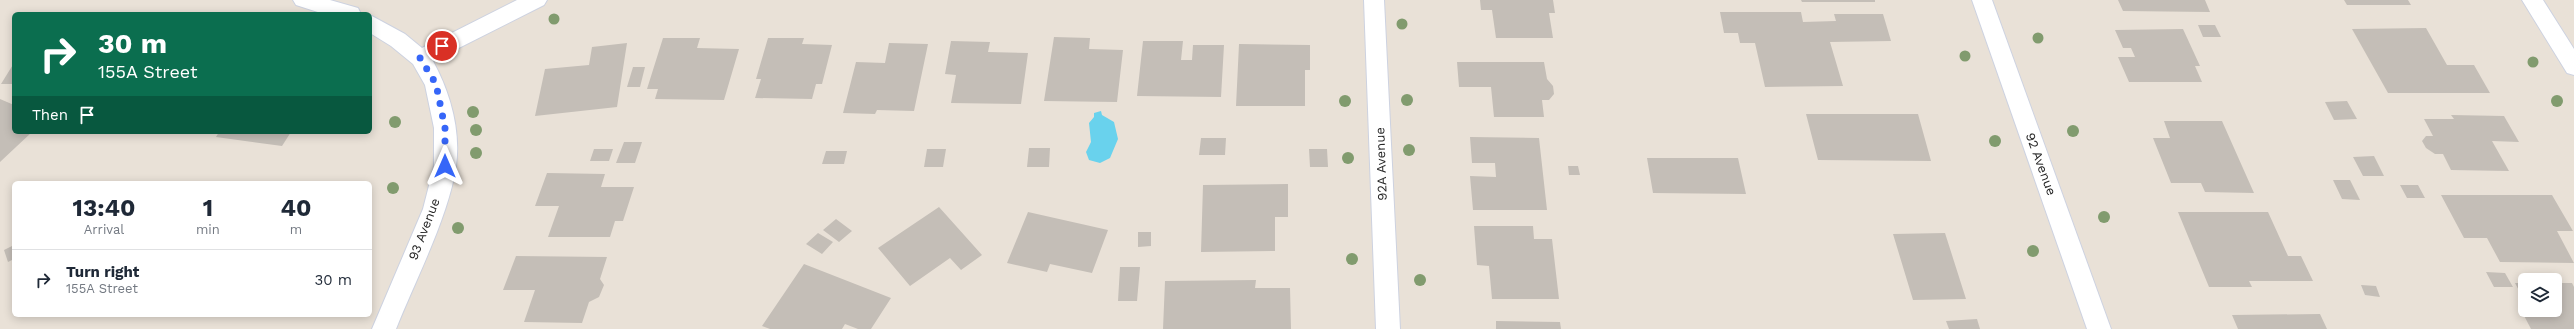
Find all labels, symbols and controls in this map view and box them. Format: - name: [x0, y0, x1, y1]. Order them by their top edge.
- text: 30 m: [98, 27, 167, 60]
- icon: right: [32, 28, 84, 80]
- pin: [425, 29, 459, 63]
- icon: arrive: [431, 35, 453, 57]
- text: 155A Street: [98, 61, 197, 82]
- icon: arrive: [76, 104, 98, 126]
- text: Then: [32, 106, 68, 124]
- street label: 92A Avenue: [1372, 127, 1390, 201]
- street label: 92 Avenue: [2023, 131, 2059, 197]
- position arrow: [424, 145, 466, 187]
- text: 13:40: [73, 194, 135, 222]
- text: 1: [203, 194, 213, 222]
- text: 40: [280, 194, 311, 222]
- street label: 93 Avenue: [405, 196, 443, 262]
- text: Arrival: [84, 222, 124, 237]
- text: min: [196, 222, 220, 237]
- text: m: [290, 222, 302, 237]
- text: Turn right: [66, 263, 139, 281]
- icon: right: [32, 269, 54, 291]
- text: 30 m: [315, 271, 352, 289]
- map controls: [2518, 273, 2562, 317]
- button: layers: [2518, 273, 2562, 317]
- text: 155A Street: [66, 281, 138, 296]

